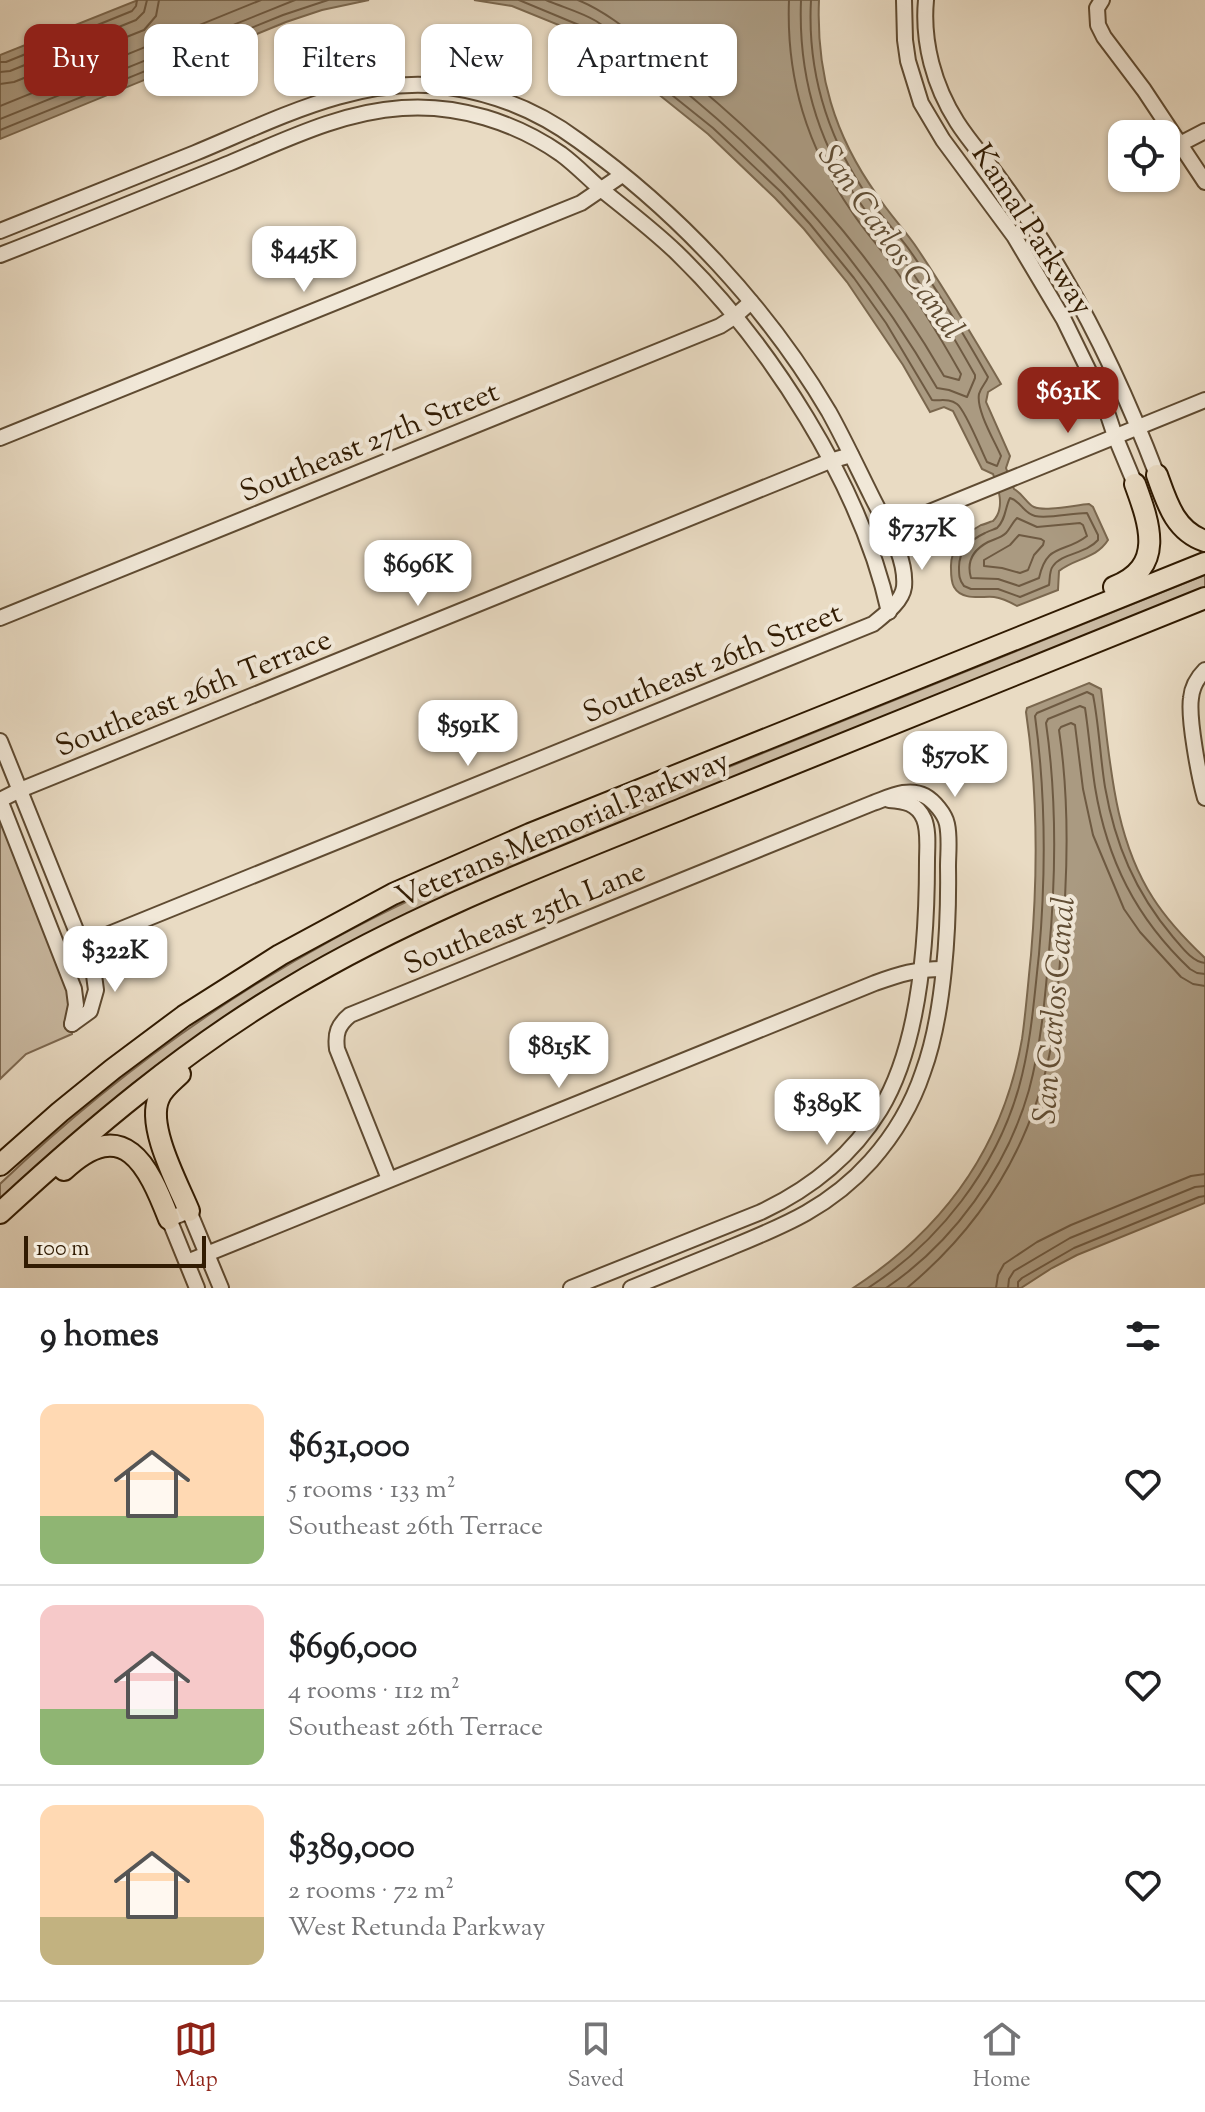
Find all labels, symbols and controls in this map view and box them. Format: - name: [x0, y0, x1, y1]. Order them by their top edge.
- chip: Buy: [24, 24, 128, 96]
- chip: Rent: [144, 24, 258, 96]
- chip: Filters: [274, 24, 405, 96]
- chip: New: [421, 24, 532, 96]
- chip: Apartment: [548, 24, 737, 96]
- map controls: [1108, 120, 1180, 192]
- button: locate: [1108, 120, 1180, 192]
- water label: San Carlos Canal: [805, 136, 974, 349]
- street label: Kamal Parkway: [959, 136, 1102, 325]
- pin: $445K: [248, 226, 360, 294]
- text: $445K: [270, 233, 338, 270]
- pin: $631K: [1012, 367, 1124, 435]
- street label: Southeast 27th Street: [234, 372, 506, 515]
- text: $631K: [1036, 374, 1100, 411]
- pin: $737K: [866, 504, 978, 572]
- text: $737K: [887, 511, 957, 548]
- pin: $696K: [362, 540, 474, 608]
- text: $696K: [382, 547, 454, 584]
- street label: Southeast 26th Street: [577, 593, 849, 736]
- street label: Southeast 26th Terrace: [49, 619, 338, 769]
- pin: $591K: [412, 700, 524, 768]
- text: $591K: [436, 707, 500, 744]
- pin: $570K: [899, 731, 1011, 799]
- text: $570K: [921, 738, 989, 775]
- street label: Veterans Memorial Parkway: [390, 740, 736, 920]
- street label: Southeast 25th Lane: [398, 851, 652, 987]
- water label: San Carlos Canal: [1023, 895, 1089, 1126]
- pin: $322K: [59, 926, 171, 994]
- text: $322K: [81, 933, 149, 970]
- pin: $815K: [503, 1022, 615, 1090]
- text: $815K: [527, 1029, 591, 1066]
- pin: $389K: [771, 1079, 883, 1147]
- text: $389K: [793, 1086, 861, 1123]
- scale bar: [24, 1232, 206, 1268]
- text: 100 m: [36, 1234, 89, 1266]
- text: 9 homes: [40, 1312, 159, 1361]
- icon: filters: [1121, 1314, 1165, 1358]
- text: $631,000: [288, 1423, 410, 1472]
- icon: home: [104, 1436, 200, 1532]
- icon: heart: [1121, 1462, 1165, 1506]
- text: 5 rooms · 133 m²: [288, 1472, 456, 1509]
- text: Southeast 26th Terrace: [288, 1509, 543, 1546]
- text: $696,000: [288, 1624, 417, 1673]
- icon: home: [104, 1637, 200, 1733]
- icon: heart: [1121, 1663, 1165, 1707]
- text: 4 rooms · 112 m²: [288, 1673, 460, 1710]
- text: Southeast 26th Terrace: [288, 1710, 543, 1747]
- text: $389,000: [288, 1824, 415, 1873]
- icon: home: [104, 1837, 200, 1933]
- icon: heart: [1121, 1863, 1165, 1907]
- text: 2 rooms · 72 m²: [288, 1873, 454, 1910]
- text: West Retunda Parkway: [288, 1910, 545, 1947]
- tab: Map: [174, 2017, 218, 2097]
- tab: Saved: [567, 2017, 624, 2097]
- tab: Home: [973, 2017, 1031, 2097]

